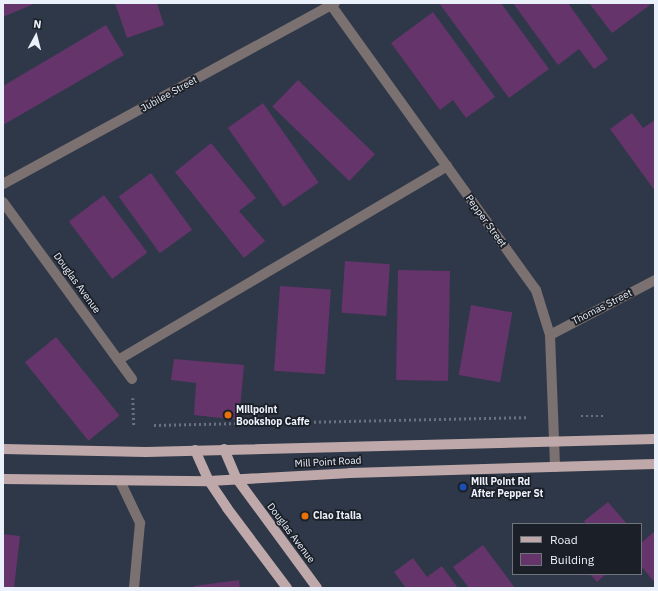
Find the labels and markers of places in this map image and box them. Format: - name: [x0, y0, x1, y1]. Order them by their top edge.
- place label: Millpoint Bookshop Caffe: [236, 403, 310, 426]
- marker: Millpoint Bookshop Caffe: [223, 410, 233, 420]
- place label: Mill Point Rd After Pepper St: [471, 475, 543, 498]
- marker: Mill Point Rd After Pepper St: [458, 482, 468, 492]
- place label: Ciao Italia: [313, 510, 361, 522]
- marker: Ciao Italia: [300, 511, 310, 521]

